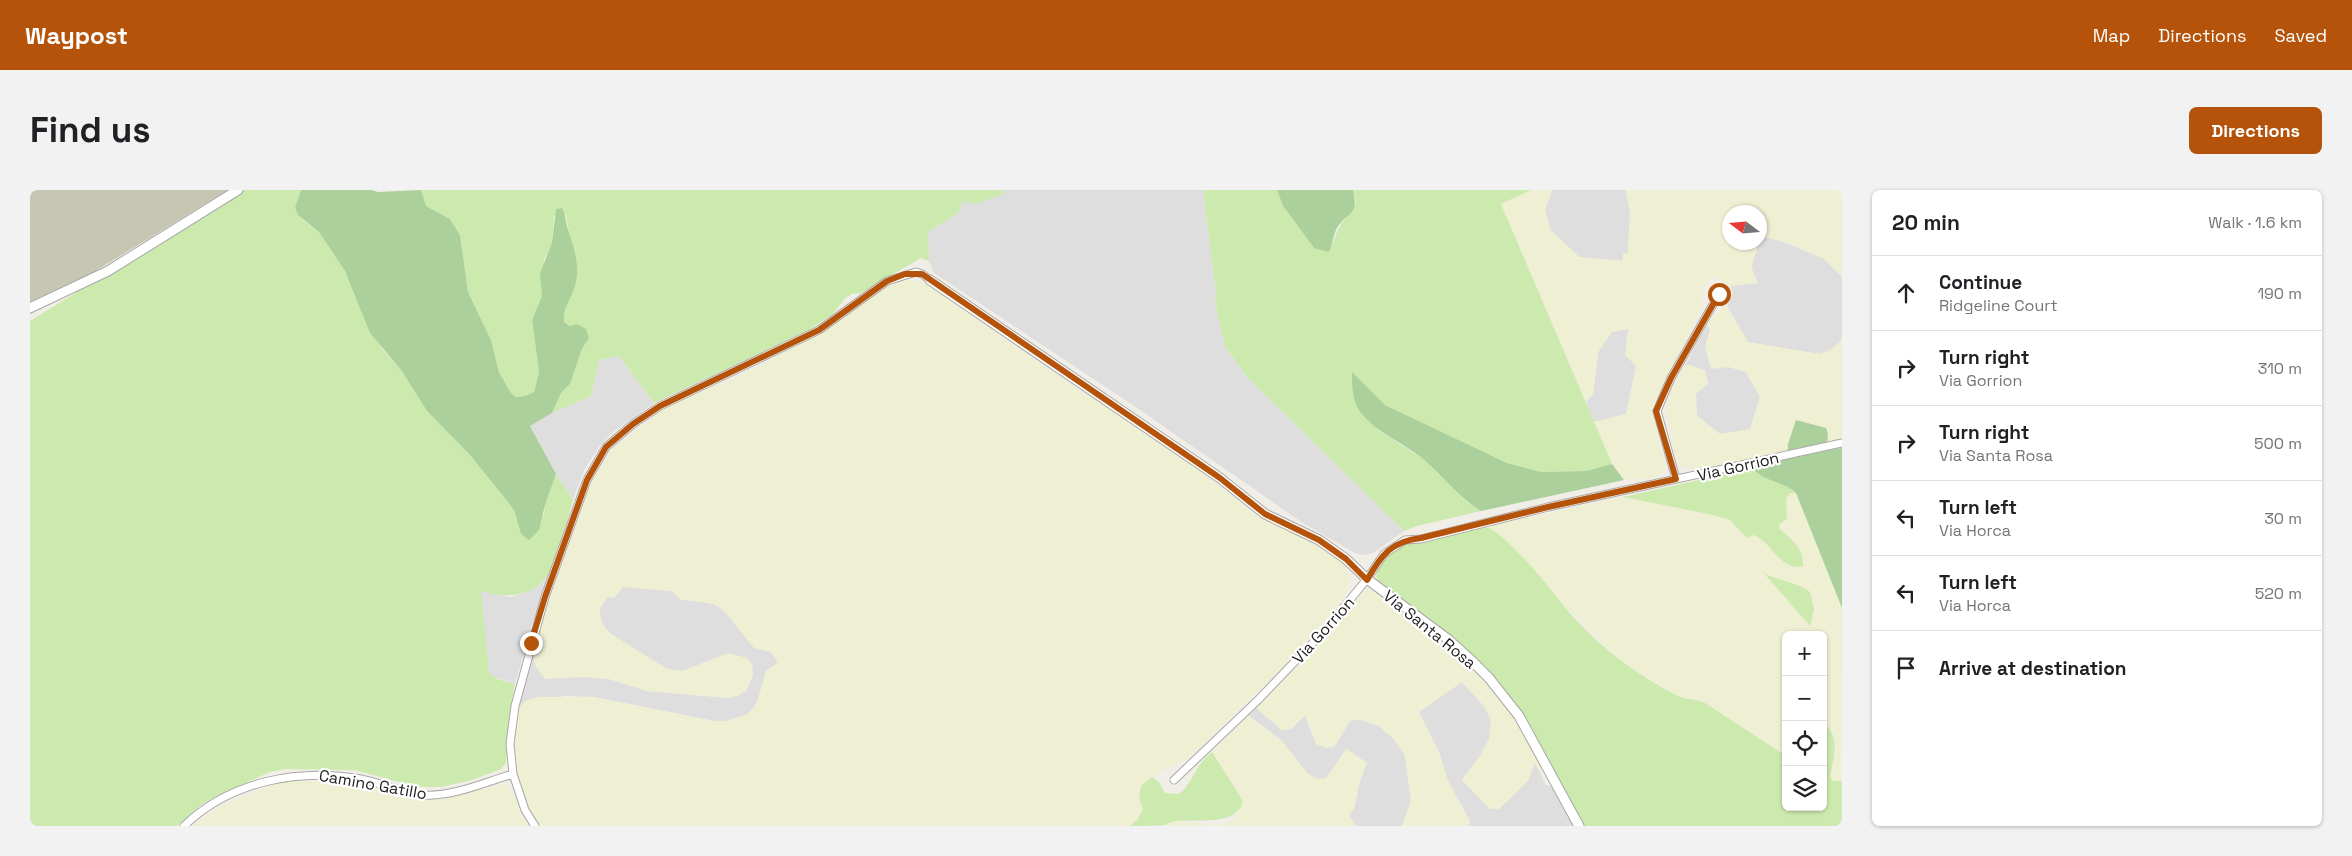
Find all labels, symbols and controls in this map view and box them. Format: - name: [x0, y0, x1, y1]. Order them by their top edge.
- text: Waypost: [25, 20, 128, 51]
- text: Map: [2093, 24, 2130, 47]
- text: Directions: [2158, 24, 2247, 47]
- text: Saved: [2275, 24, 2327, 47]
- button: Directions: [2189, 107, 2322, 154]
- text: Find us: [30, 108, 151, 152]
- north arrow: [1722, 205, 1767, 250]
- text: 20 min: [1892, 209, 1960, 236]
- text: Walk · 1.6 km: [2208, 212, 2302, 233]
- text: Continue: [1939, 270, 2022, 295]
- icon: ahead: [1892, 279, 1920, 307]
- route start: [1708, 283, 1731, 306]
- text: 190 m: [2257, 283, 2302, 304]
- text: Ridgeline Court: [1939, 295, 2058, 316]
- text: Turn right: [1939, 345, 2029, 370]
- icon: right: [1892, 354, 1920, 382]
- text: 310 m: [2258, 358, 2302, 379]
- text: Via Gorrion: [1939, 370, 2022, 391]
- text: Turn right: [1939, 420, 2029, 445]
- icon: right: [1892, 429, 1920, 457]
- text: 500 m: [2254, 433, 2302, 454]
- text: Via Santa Rosa: [1939, 445, 2053, 466]
- street label: Via Gorrion: [1695, 447, 1781, 486]
- text: Turn left: [1939, 495, 2017, 520]
- icon: left: [1892, 504, 1920, 532]
- text: 30 m: [2264, 508, 2302, 529]
- text: Via Horca: [1939, 520, 2011, 541]
- text: Turn left: [1939, 570, 2017, 595]
- icon: left: [1892, 579, 1920, 607]
- text: 520 m: [2255, 583, 2302, 604]
- street label: Via Santa Rosa: [1379, 585, 1481, 673]
- street label: Via Gorrion: [1288, 592, 1359, 668]
- text: Via Horca: [1939, 595, 2011, 616]
- map controls: [1782, 631, 1827, 811]
- button: +: [1782, 631, 1827, 676]
- route end: [520, 632, 543, 655]
- icon: arrive: [1892, 654, 1920, 682]
- text: Arrive at destination: [1939, 656, 2127, 681]
- button: −: [1782, 676, 1827, 721]
- button: locate: [1782, 721, 1827, 766]
- street label: Camino Gatillo: [317, 765, 429, 804]
- button: layers: [1782, 766, 1827, 811]

